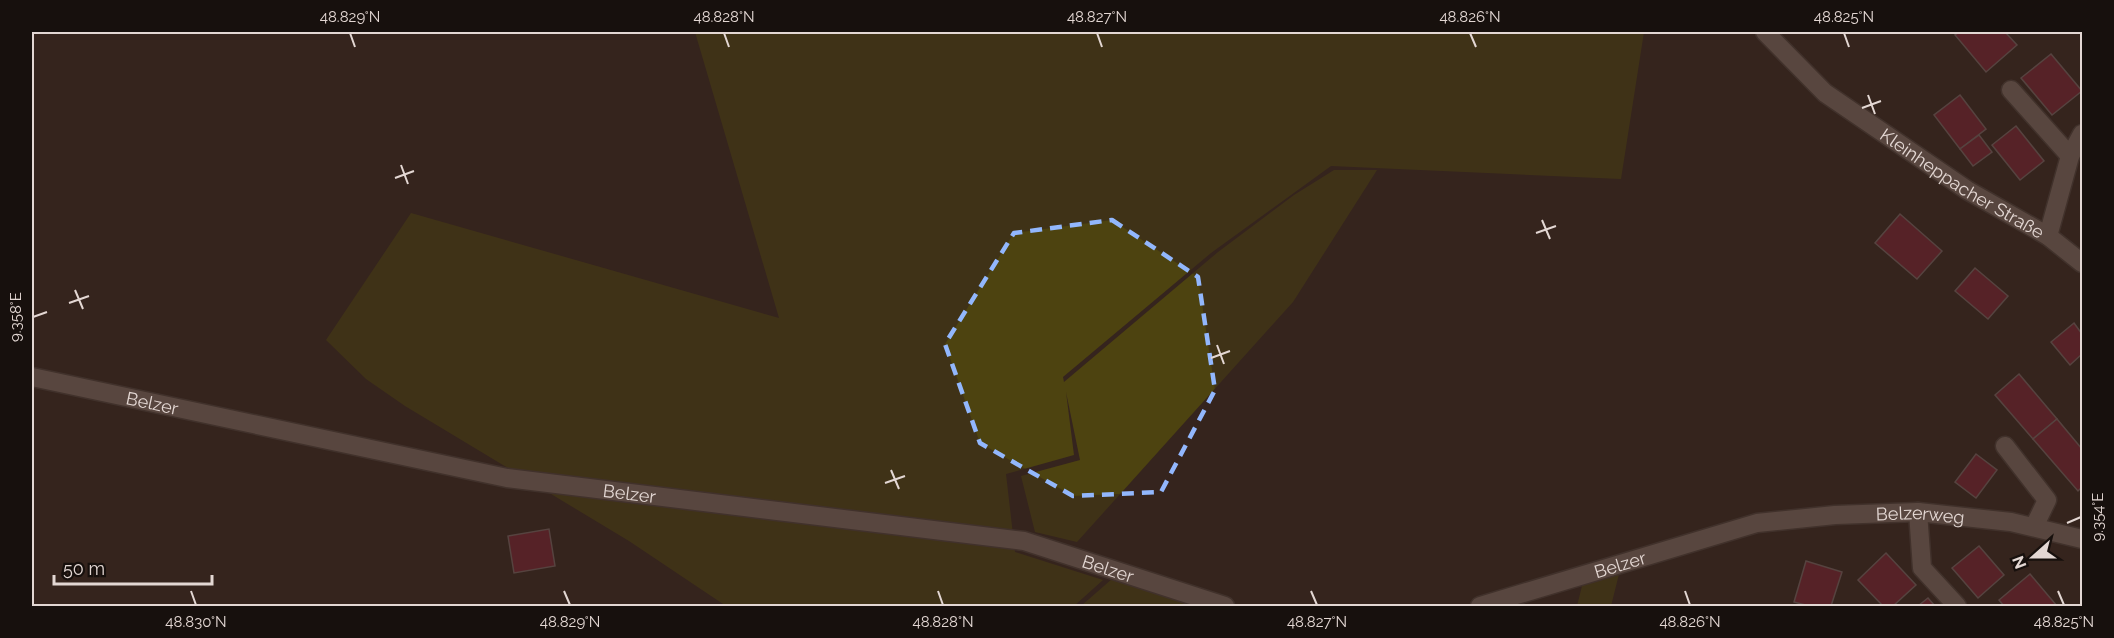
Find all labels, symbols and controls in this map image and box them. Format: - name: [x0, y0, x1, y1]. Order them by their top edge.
- text: 48.829°N: [320, 8, 380, 26]
- text: 48.828°N: [693, 8, 755, 26]
- text: 48.827°N: [1067, 8, 1127, 26]
- text: 48.826°N: [1439, 8, 1501, 26]
- text: 48.825°N: [1814, 8, 1874, 26]
- street label: Kleinheppacher Straße: [1877, 124, 2048, 242]
- text: 9.358°E: [7, 292, 25, 342]
- street label: Belzer: [124, 387, 181, 419]
- street label: Belzer: [602, 479, 658, 507]
- text: 9.354°E: [2089, 493, 2107, 541]
- street label: Belzerweg: [1875, 501, 1966, 527]
- north arrow: [2003, 527, 2063, 587]
- street label: Belzer: [1591, 546, 1649, 582]
- scale bar: [54, 548, 212, 586]
- street label: Belzer: [1080, 550, 1137, 587]
- text: N: [2008, 553, 2031, 571]
- text: 50 m: [63, 558, 105, 579]
- text: 48.830°N: [165, 613, 227, 631]
- text: 48.829°N: [540, 613, 600, 631]
- text: 48.828°N: [912, 613, 974, 631]
- text: 48.827°N: [1287, 613, 1347, 631]
- text: 48.826°N: [1659, 613, 1721, 631]
- text: 48.825°N: [2034, 613, 2094, 631]

